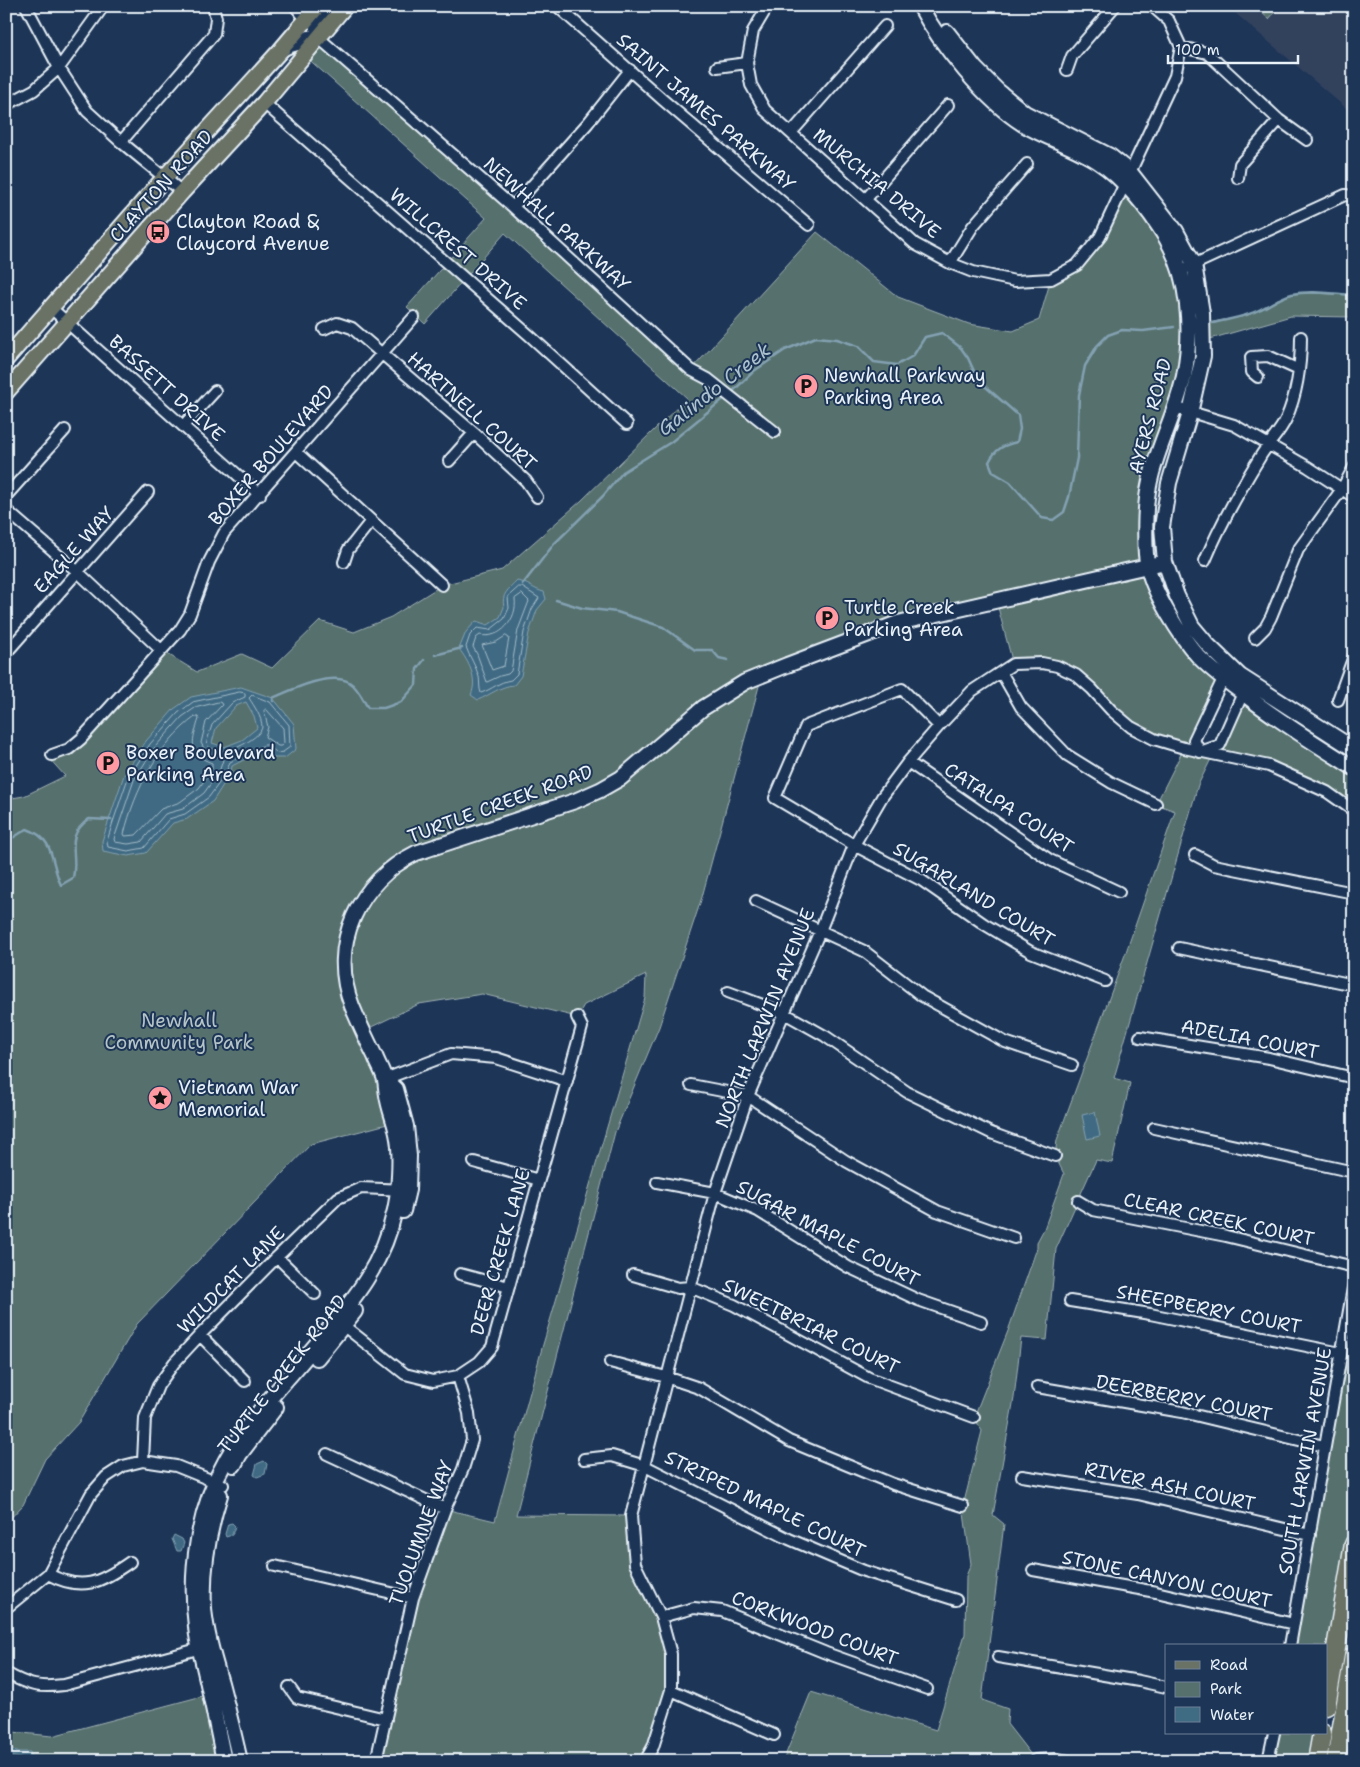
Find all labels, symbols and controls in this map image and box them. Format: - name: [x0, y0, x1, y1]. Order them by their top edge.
- street label: SAINT JAMES PARKWAY: [611, 27, 801, 197]
- scale bar: [1168, 32, 1298, 64]
- text: 100 m: [1175, 40, 1220, 60]
- street label: MURCHIA DRIVE: [808, 122, 946, 244]
- street label: CLAYTON ROAD: [104, 124, 218, 248]
- street label: NEWHALL PARKWAY: [478, 151, 636, 297]
- street label: WILLCREST DRIVE: [384, 182, 532, 316]
- place label: Clayton Road & Claycord Avenue: [176, 209, 330, 256]
- bus stop icon: Clayton Road & Claycord Avenue: [145, 219, 171, 245]
- street label: BASSETT DRIVE: [104, 329, 230, 447]
- water label: Galindo Creek: [652, 336, 776, 441]
- street label: HARTNELL COURT: [402, 346, 542, 476]
- street label: AYERS ROAD: [1123, 355, 1177, 477]
- place label: Newhall Parkway Parking Area: [824, 363, 986, 410]
- parking icon: Newhall Parkway Parking Area: [793, 373, 819, 399]
- street label: BOXER BOULEVARD: [203, 379, 339, 531]
- street label: EAGLE WAY: [28, 501, 120, 599]
- place label: Turtle Creek Parking Area: [844, 595, 963, 642]
- parking icon: Turtle Creek Parking Area: [814, 605, 840, 631]
- place label: Boxer Boulevard Parking Area: [126, 740, 275, 787]
- parking icon: Boxer Boulevard Parking Area: [95, 750, 121, 776]
- street label: CATALPA COURT: [939, 757, 1079, 859]
- street label: TURTLE CREEK ROAD: [404, 759, 596, 849]
- street label: SUGARLAND COURT: [889, 836, 1060, 952]
- street label: NORTH LARWIN AVENUE: [709, 904, 821, 1132]
- park label: Newhall Community Park: [105, 1008, 254, 1055]
- street label: ADELIA COURT: [1179, 1013, 1321, 1065]
- place label: Vietnam War Memorial: [178, 1075, 299, 1122]
- place icon: Vietnam War Memorial: [147, 1085, 173, 1111]
- street label: DEER CREEK LANE: [464, 1166, 536, 1338]
- street label: SUGAR MAPLE COURT: [732, 1174, 924, 1292]
- street label: CLEAR CREEK COURT: [1121, 1187, 1317, 1251]
- street label: WILDCAT LANE: [172, 1221, 290, 1339]
- street label: SWEETBRIAR COURT: [718, 1272, 904, 1380]
- street label: SHEEPBERRY COURT: [1114, 1279, 1304, 1339]
- street label: TURTLE CREEK ROAD: [212, 1289, 352, 1459]
- street label: SOUTH LARWIN AVENUE: [1273, 1345, 1337, 1577]
- street label: DEERBERRY COURT: [1094, 1369, 1275, 1427]
- street label: STRIPED MAPLE COURT: [660, 1444, 870, 1564]
- street label: TUOLUMNE WAY: [383, 1456, 459, 1609]
- street label: RIVER ASH COURT: [1082, 1456, 1258, 1516]
- street label: STONE CANYON COURT: [1060, 1545, 1274, 1614]
- street label: CORKWOOD COURT: [728, 1585, 902, 1671]
- legend: [1165, 1644, 1328, 1734]
- text: Road: [1210, 1655, 1248, 1675]
- text: Park: [1210, 1679, 1242, 1699]
- text: Water: [1210, 1705, 1254, 1725]

